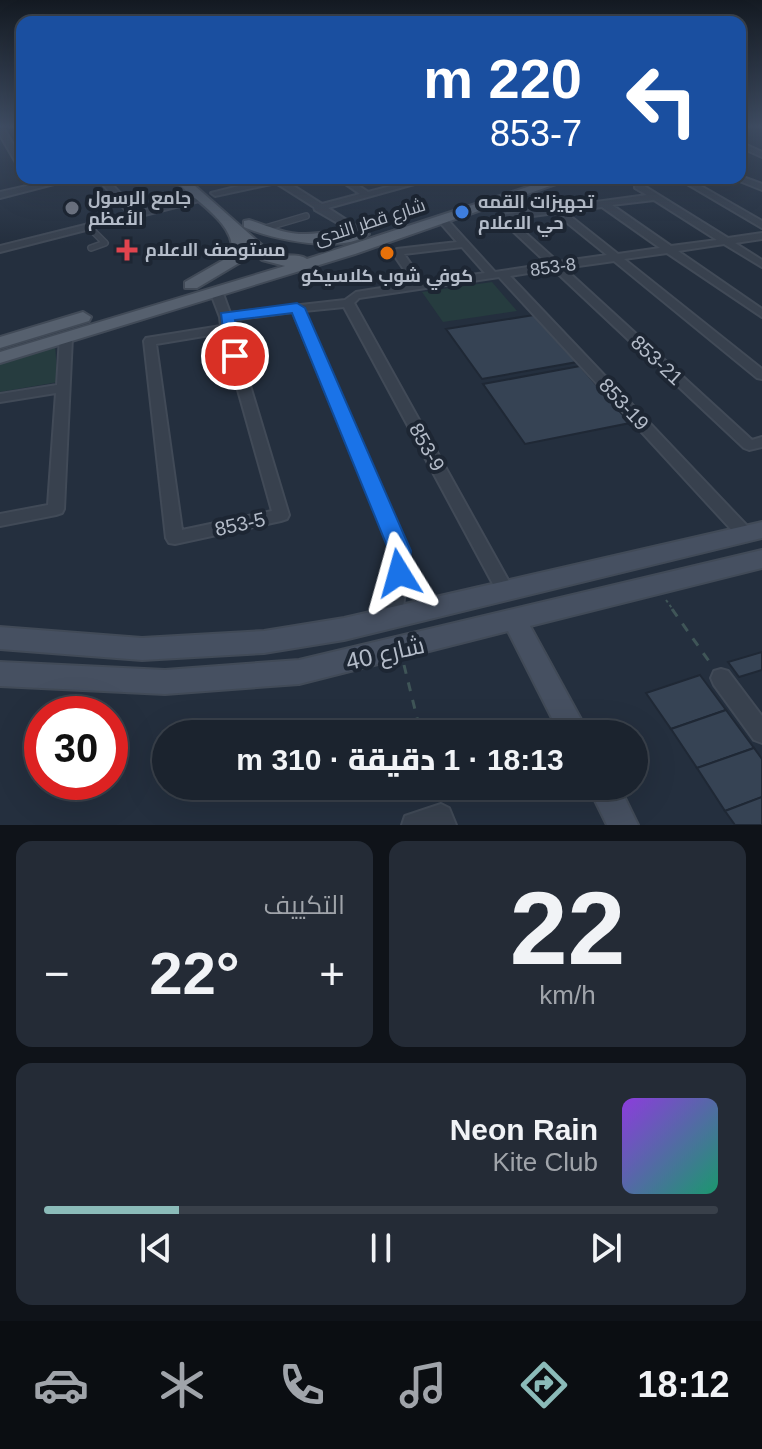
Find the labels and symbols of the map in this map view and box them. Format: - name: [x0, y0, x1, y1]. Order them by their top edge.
- place label: جامع الرسول الأعظم: [88, 188, 191, 231]
- place label: تجهيزات القمه حي الاعلام: [478, 192, 594, 238]
- street label: شارع قطر الندى: [312, 195, 429, 251]
- marker: جامع الرسول الأعظم: [63, 199, 81, 217]
- marker: تجهيزات القمه حي الاعلام: [453, 203, 471, 221]
- marker: مستوصف الاعلام: [116, 239, 138, 261]
- place label: مستوصف الاعلام: [145, 240, 286, 262]
- marker: كوفي شوب كلاسيكو: [378, 244, 396, 262]
- street label: 853-8: [529, 254, 577, 280]
- place label: كوفي شوب كلاسيكو: [301, 266, 473, 291]
- pin: [201, 322, 269, 390]
- street label: 853-21: [627, 331, 687, 389]
- street label: 853-19: [595, 374, 653, 434]
- street label: 853-9: [405, 419, 449, 475]
- street label: 853-5: [213, 508, 267, 540]
- position arrow: [357, 531, 441, 615]
- street label: شارع 40: [343, 631, 428, 678]
- speed limit sign: 30: [24, 696, 128, 800]

